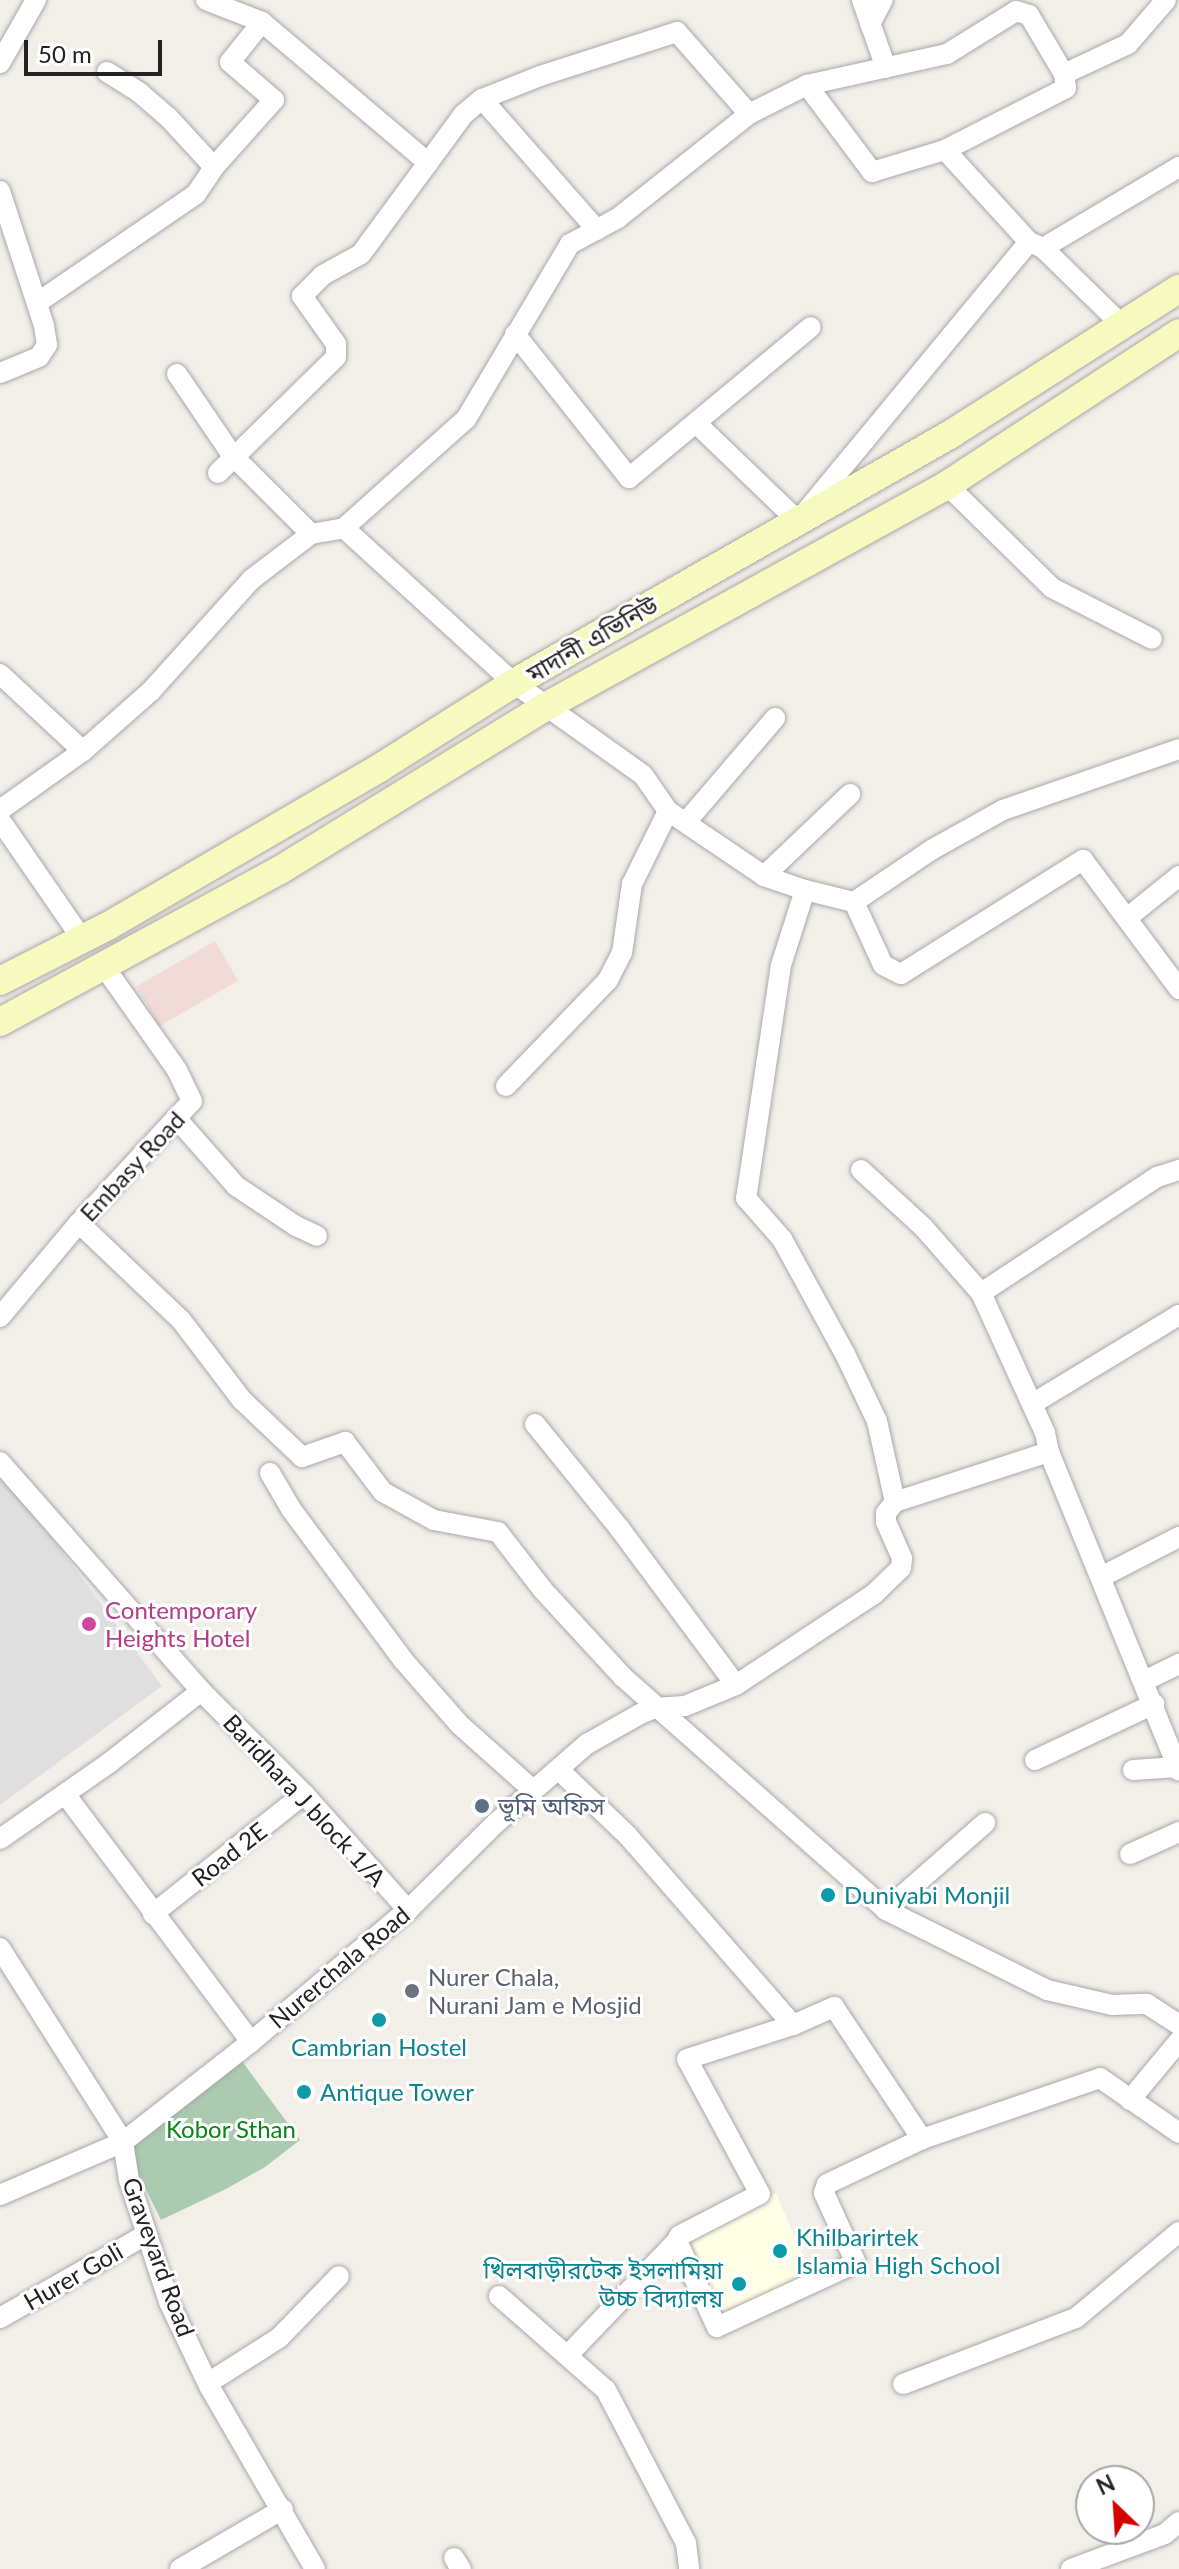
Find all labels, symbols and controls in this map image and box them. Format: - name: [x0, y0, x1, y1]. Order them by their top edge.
- scale bar: [28, 24, 166, 74]
- text: 50 m: [38, 39, 92, 68]
- street label: মাদানী এভিনিউ: [521, 590, 663, 688]
- street label: Embasy Road: [74, 1105, 190, 1227]
- place label: Contemporary Heights Hotel: [105, 1596, 257, 1652]
- marker: Contemporary Heights Hotel: [80, 1615, 98, 1633]
- street label: Baridhara J block 1/A: [218, 1708, 392, 1892]
- place label: ভূমি অফিস: [498, 1792, 605, 1820]
- marker: ভূমি অফিস: [473, 1797, 491, 1815]
- street label: Road 2E: [186, 1816, 272, 1892]
- place label: Duniyabi Monjil: [844, 1881, 1010, 1909]
- marker: Duniyabi Monjil: [819, 1886, 837, 1904]
- street label: Nurerchala Road: [263, 1900, 415, 2034]
- place label: Nurer Chala, Nurani Jam e Mosjid: [428, 1963, 642, 2019]
- marker: Nurer Chala, Nurani Jam e Mosjid: [403, 1982, 421, 2000]
- marker: Cambrian Hostel: [370, 2011, 388, 2029]
- place label: Cambrian Hostel: [291, 2033, 467, 2061]
- place label: Antique Tower: [320, 2078, 475, 2106]
- marker: Antique Tower: [295, 2083, 313, 2101]
- park label: Kobor Sthan: [166, 2115, 296, 2143]
- street label: Graveyard Road: [117, 2174, 201, 2340]
- place label: Khilbarirtek Islamia High School: [796, 2223, 1001, 2279]
- street label: Hurer Goli: [18, 2236, 128, 2316]
- marker: Khilbarirtek Islamia High School: [771, 2242, 789, 2260]
- place label: খিলবাড়ীরটেক ইসলামিয়া উচ্চ বিদ্যালয়: [483, 2256, 723, 2312]
- marker: খিলবাড়ীরটেক ইসলামিয়া উচ্চ বিদ্যালয়: [730, 2275, 748, 2293]
- north arrow: [1075, 2465, 1155, 2545]
- text: N: [1092, 2469, 1119, 2500]

